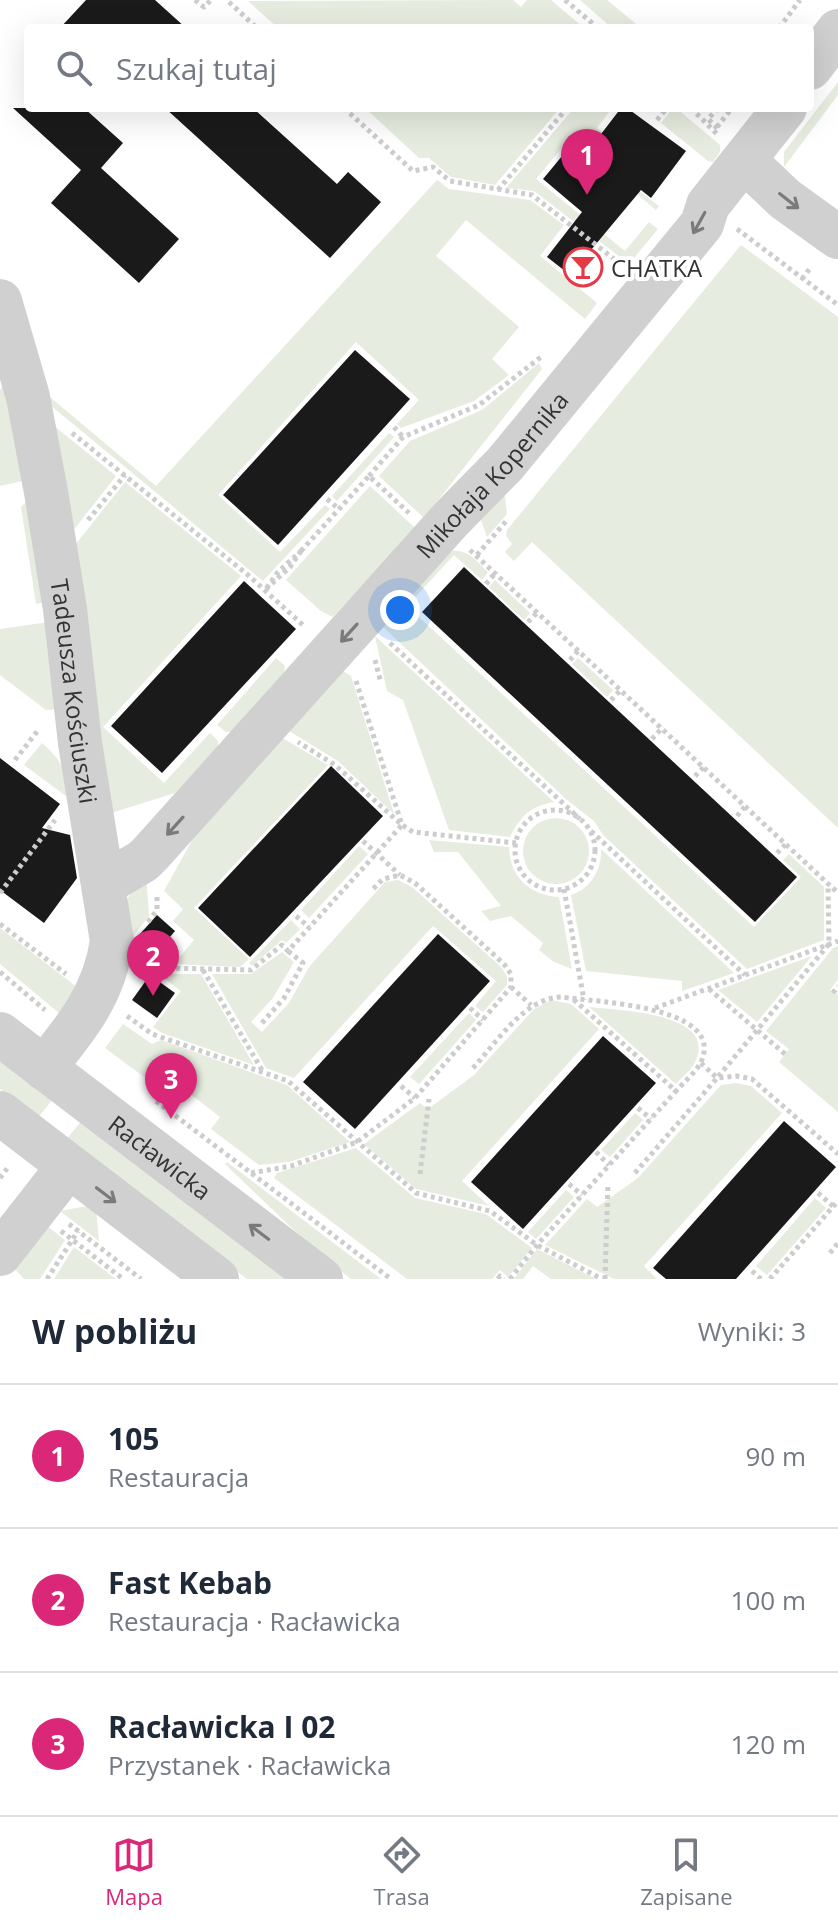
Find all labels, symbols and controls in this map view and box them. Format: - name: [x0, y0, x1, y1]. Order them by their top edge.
- search box: [24, 24, 814, 112]
- icon: search: [52, 46, 96, 90]
- text: Szukaj tutaj: [116, 48, 277, 89]
- pin: 1: [561, 129, 613, 195]
- one-way arrow: [778, 193, 799, 210]
- one-way arrow: [691, 211, 707, 234]
- bar icon: CHATKA: [562, 246, 604, 288]
- place label: CHATKA: [611, 251, 703, 284]
- street label: Mikołaja Kopernika: [408, 384, 575, 565]
- street label: Tadeusza Kościuszki: [44, 577, 106, 806]
- your location: [380, 590, 420, 630]
- one-way arrow: [340, 622, 358, 642]
- one-way arrow: [166, 816, 184, 836]
- pin: 2: [127, 930, 179, 996]
- pin: 3: [145, 1053, 197, 1119]
- street label: Racławicka: [102, 1107, 219, 1206]
- one-way arrow: [95, 1187, 116, 1204]
- one-way arrow: [249, 1223, 270, 1240]
- text: W pobliżu: [32, 1308, 197, 1354]
- text: Wyniki: 3: [698, 1313, 806, 1349]
- text: 105: [108, 1418, 159, 1459]
- text: 1: [51, 1438, 65, 1474]
- text: 90 m: [745, 1438, 806, 1474]
- text: Restauracja: [108, 1459, 249, 1495]
- text: Fast Kebab: [108, 1562, 272, 1603]
- text: 2: [51, 1582, 65, 1618]
- text: 100 m: [731, 1582, 806, 1618]
- text: Restauracja · Racławicka: [108, 1603, 401, 1639]
- text: Racławicka I 02: [108, 1706, 335, 1747]
- text: 3: [51, 1726, 65, 1762]
- text: 120 m: [731, 1726, 806, 1762]
- text: Przystanek · Racławicka: [108, 1747, 391, 1783]
- tab: Mapa: [105, 1833, 163, 1911]
- tab: Trasa: [374, 1833, 430, 1911]
- tab: Zapisane: [640, 1833, 733, 1911]

